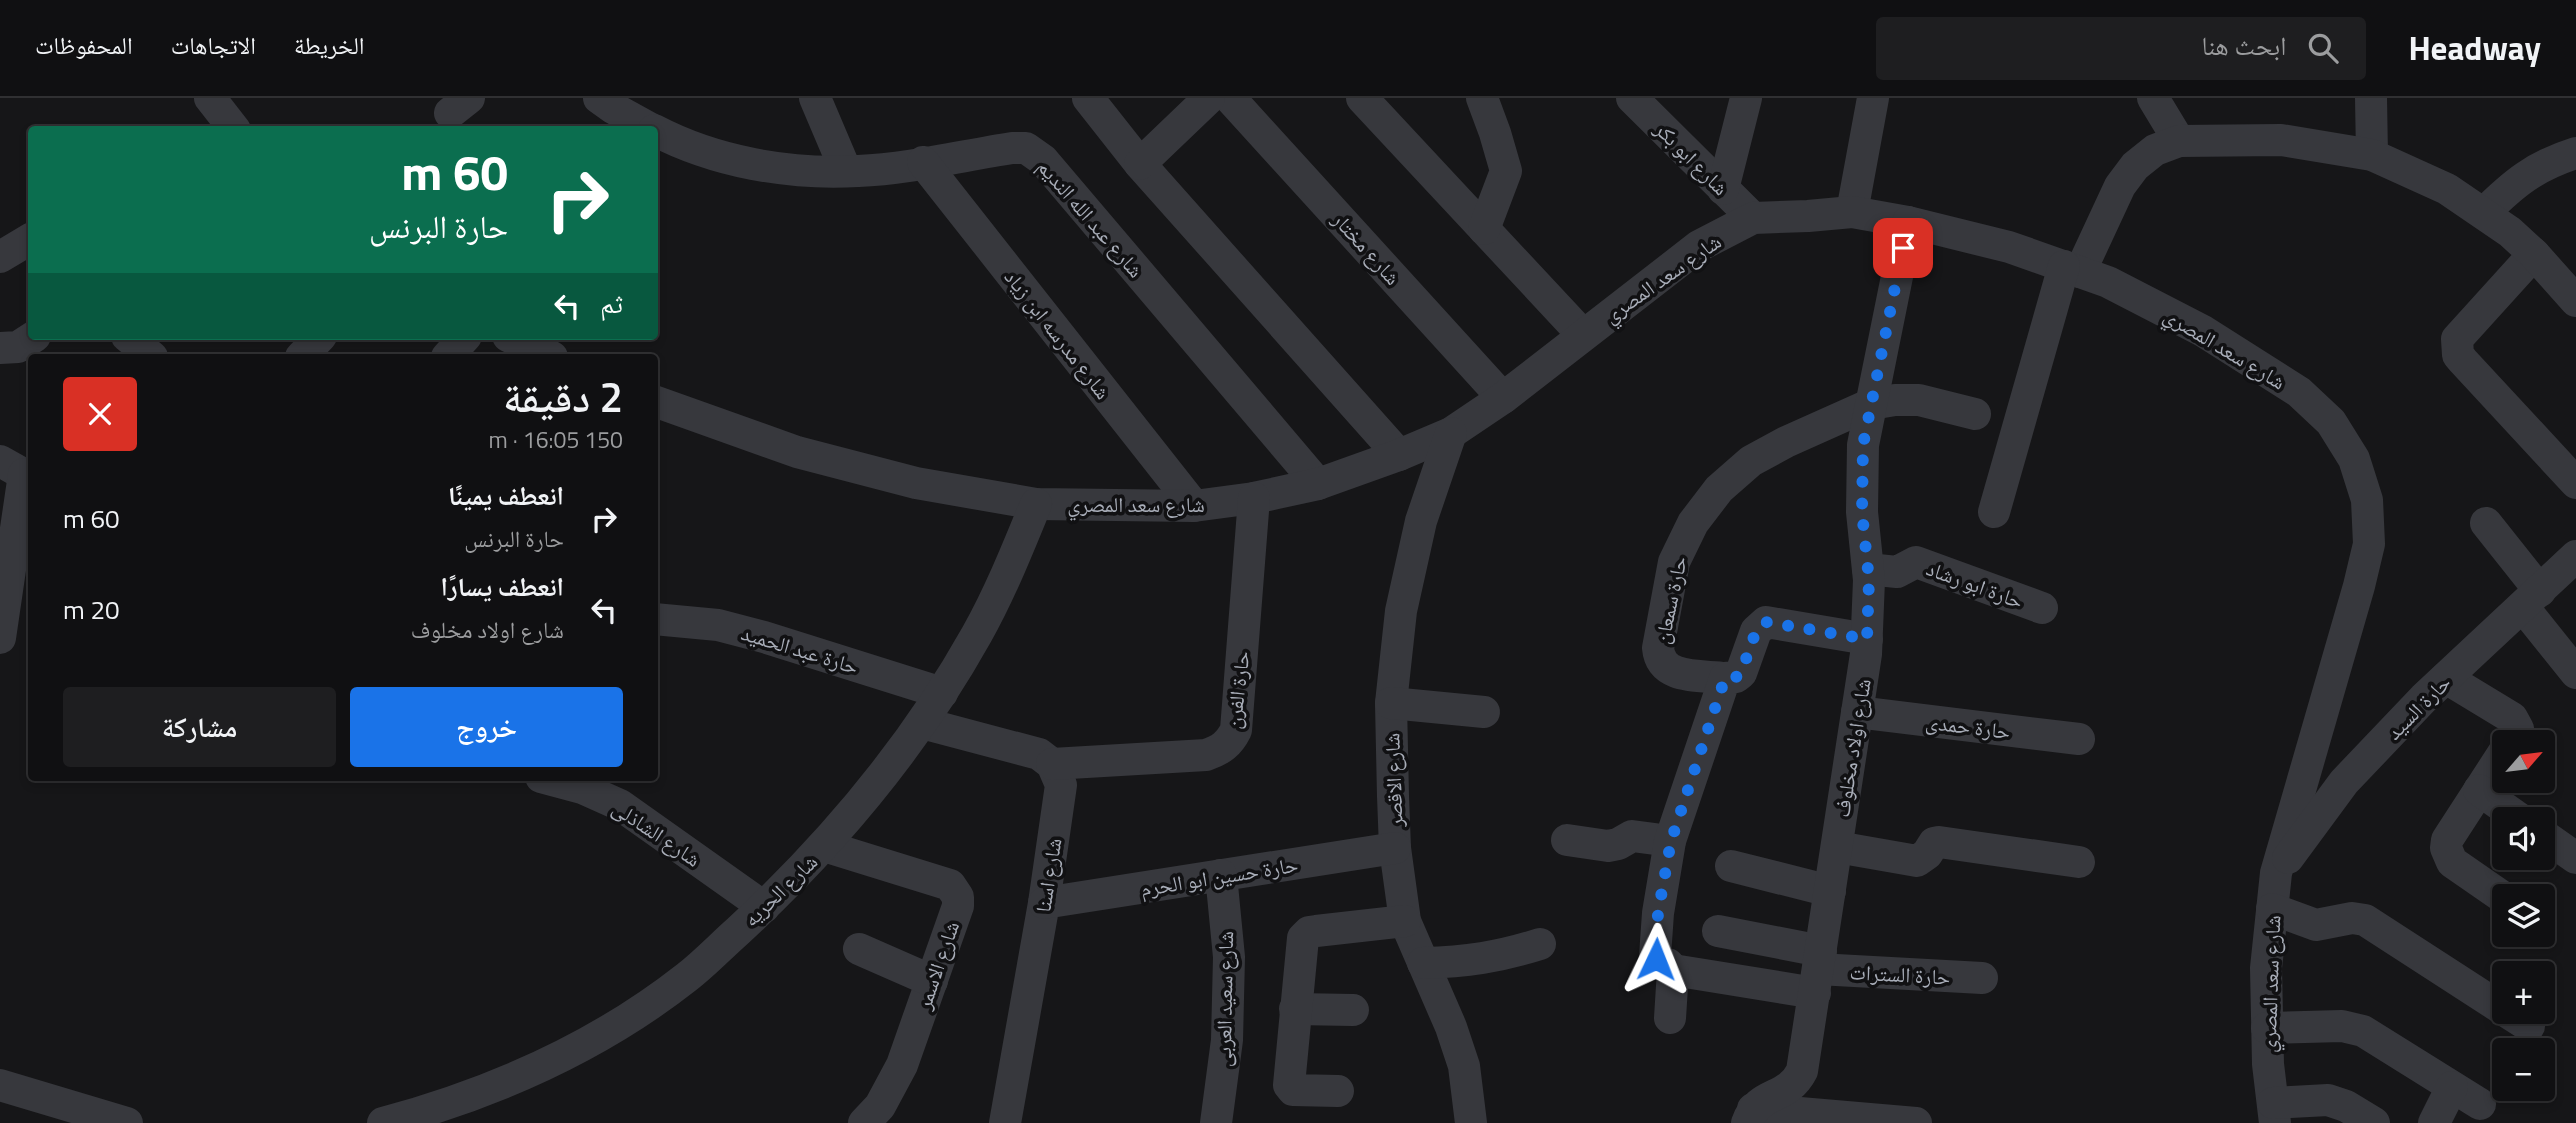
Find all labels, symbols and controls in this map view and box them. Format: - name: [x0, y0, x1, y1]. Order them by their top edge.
- search box: [1876, 17, 2366, 80]
- text: Headway: [2408, 23, 2541, 73]
- text: ابحث هنا: [2201, 26, 2286, 65]
- text: المحفوظات: [35, 27, 133, 63]
- text: الاتجاهات: [171, 27, 256, 63]
- text: الخريطة: [294, 27, 365, 63]
- icon: search: [2304, 29, 2342, 67]
- street label: شارع ابو بكر: [1647, 113, 1736, 202]
- text: 60 m: [401, 134, 508, 209]
- street label: شارع عبد الله النديم: [1030, 152, 1152, 284]
- icon: right: [532, 154, 623, 245]
- text: حارة البرنس: [369, 202, 508, 250]
- street label: شارع مختار: [1325, 203, 1409, 292]
- pin: [1873, 218, 1933, 278]
- street label: شارع سعد المصري: [1596, 225, 1728, 332]
- icon: arrive: [1884, 229, 1922, 267]
- street label: شارع مدرسه ابن زياد: [997, 262, 1119, 406]
- text: ثم: [600, 284, 623, 323]
- icon: left: [548, 287, 586, 325]
- street label: شارع سعد المصري: [2157, 299, 2292, 398]
- text: 2 دقيقة: [503, 364, 623, 428]
- button: close: [63, 377, 137, 451]
- text: 150 m · 16:05: [488, 422, 623, 457]
- text: انعطف يمينًا: [448, 476, 564, 515]
- street label: شارع سعد المصري: [1067, 488, 1205, 521]
- text: 60 m: [63, 499, 120, 538]
- icon: right: [585, 500, 623, 538]
- text: حارة البرنس: [464, 521, 564, 556]
- street label: حارة ابو رشاد: [1922, 552, 2028, 616]
- street label: حارة سمعان: [1645, 553, 1695, 647]
- text: انعطف يسارًا: [440, 567, 564, 606]
- text: 20 m: [63, 590, 120, 629]
- icon: left: [585, 591, 623, 629]
- text: شارع اولاد مخلوف: [411, 612, 564, 647]
- street label: حارة عبد الحميد: [738, 616, 862, 682]
- street label: حارة الفرن: [1216, 649, 1258, 731]
- street label: حارة السيد: [2378, 667, 2458, 747]
- street label: شارع اولاد مخلوف: [1825, 676, 1879, 820]
- button: مشاركة: [63, 687, 336, 767]
- button: خروج: [350, 687, 623, 767]
- street label: حارة حمدى: [1924, 705, 2012, 747]
- north arrow: [2492, 730, 2555, 793]
- map controls: [2492, 730, 2555, 1101]
- street label: شارع الاقصر: [1375, 732, 1411, 829]
- street label: شارع الشاذلى: [606, 792, 708, 874]
- button: sound: [2492, 807, 2555, 870]
- street label: شارع اسنا: [1026, 836, 1070, 914]
- street label: شارع الحريه: [735, 846, 825, 934]
- street label: حارة حسين ابو الحرم: [1138, 848, 1300, 904]
- button: layers: [2492, 884, 2555, 947]
- street label: شارع سعد المصري: [2252, 915, 2290, 1053]
- street label: شارع الاسمر: [907, 917, 967, 1014]
- position arrow: [1619, 922, 1693, 996]
- street label: شارع سعيد العربى: [1207, 931, 1241, 1067]
- street label: حارة السترات: [1849, 955, 1951, 993]
- button: +: [2492, 961, 2555, 1024]
- button: −: [2492, 1038, 2555, 1101]

